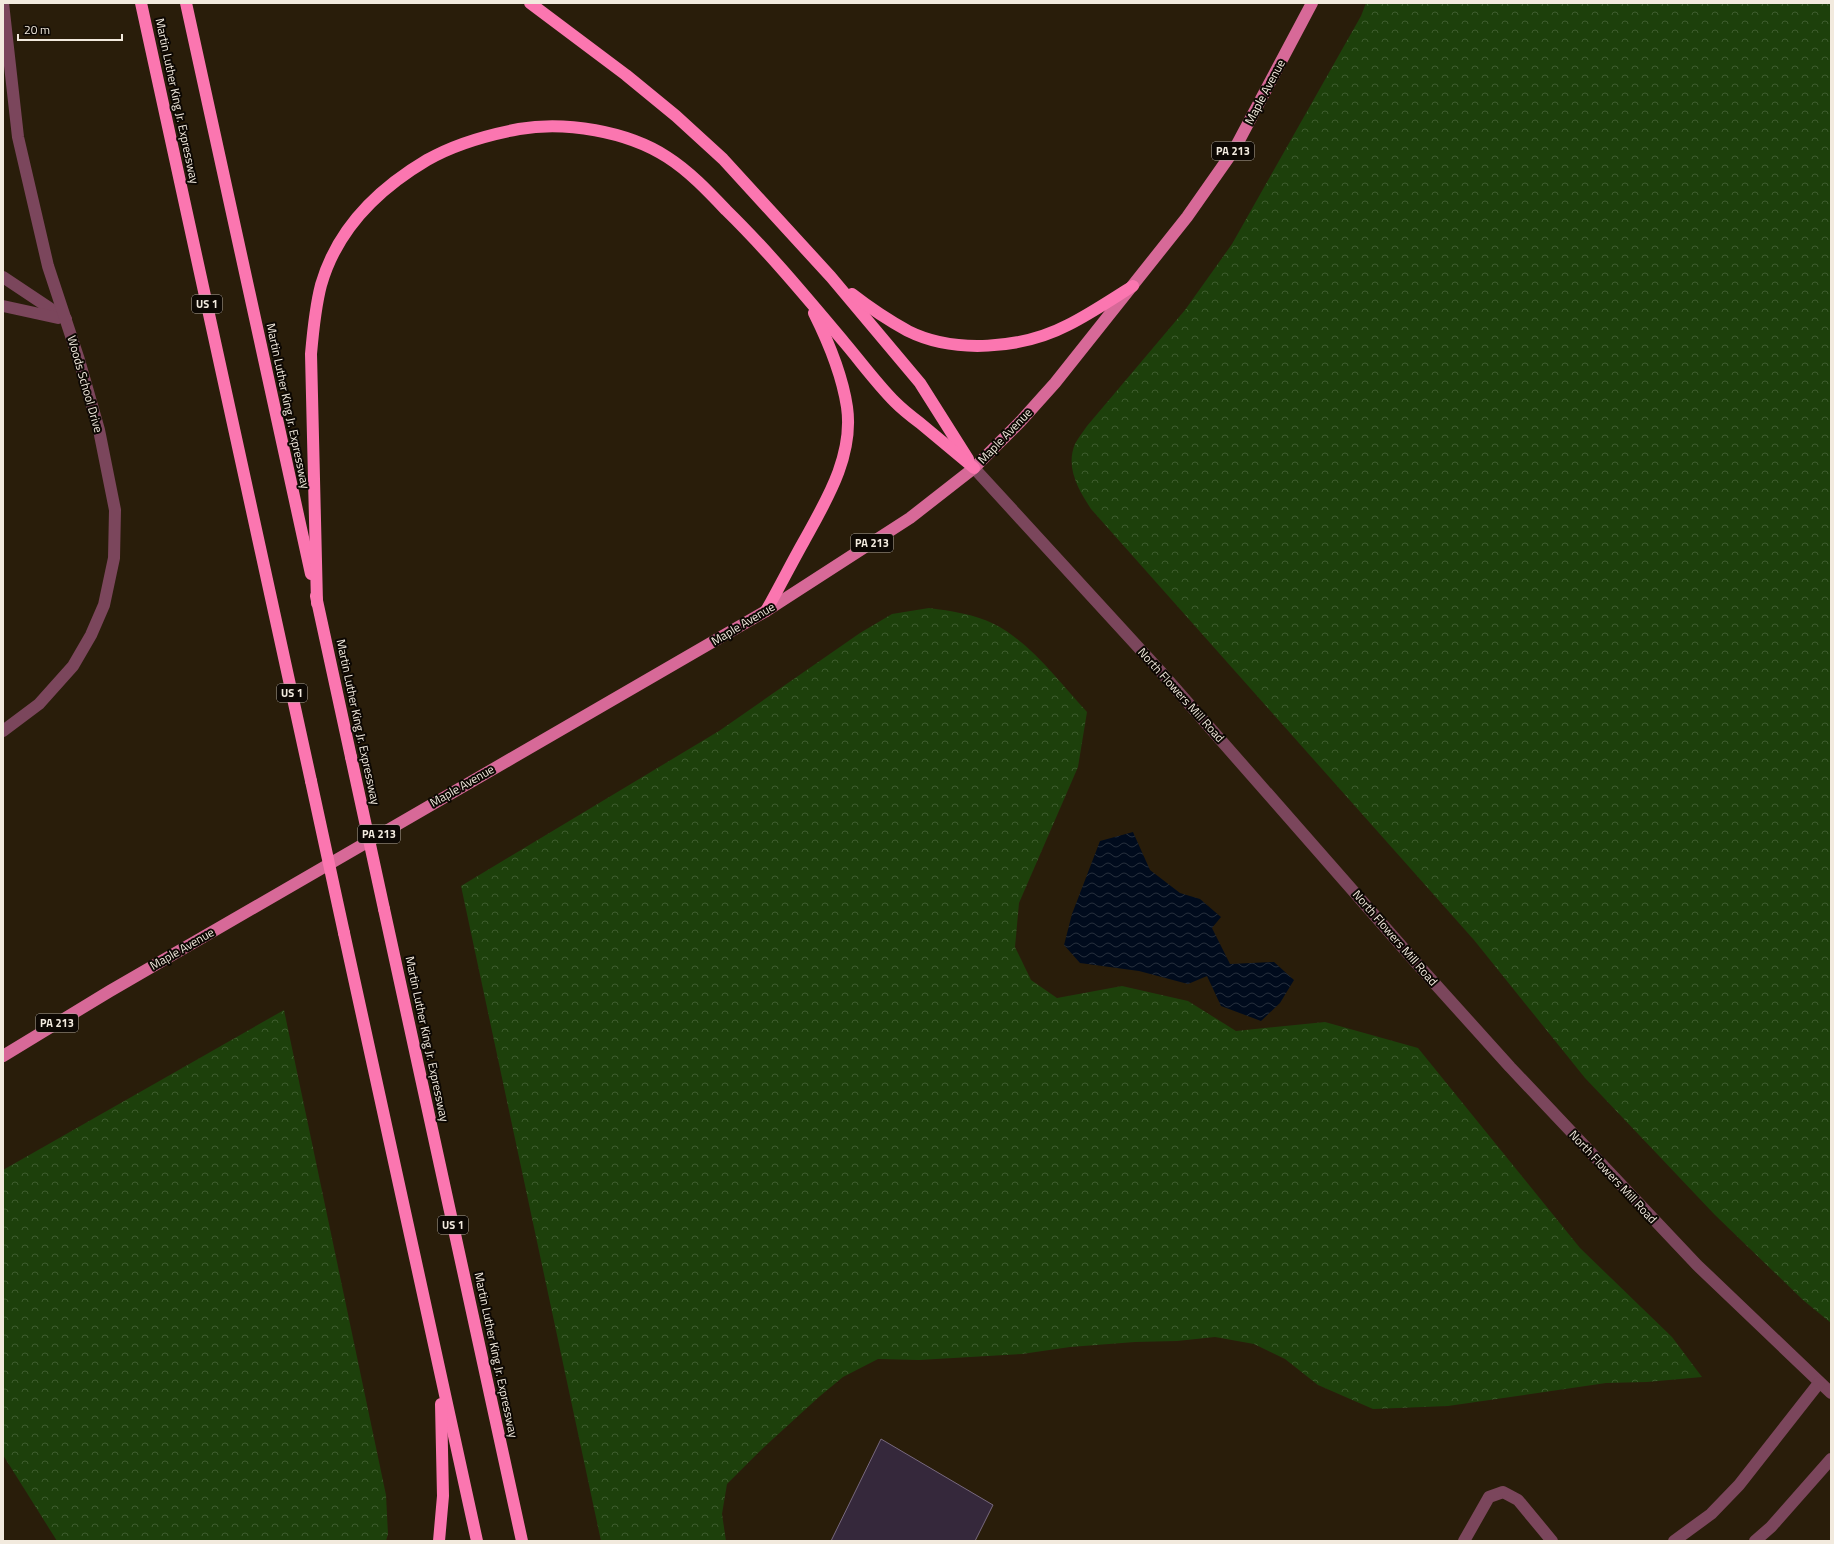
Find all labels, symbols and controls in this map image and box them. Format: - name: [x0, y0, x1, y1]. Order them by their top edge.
- scale bar: [18, 16, 122, 42]
- street label: Martin Luther King Jr. Expressway: [151, 16, 204, 186]
- text: 20 m: [24, 20, 50, 39]
- street label: Maple Avenue: [1239, 56, 1290, 128]
- road number: PA 213: [1212, 142, 1254, 160]
- road number: US 1: [192, 295, 222, 313]
- street label: Martin Luther King Jr. Expressway: [262, 321, 315, 491]
- street label: Woods School Drive: [63, 333, 108, 435]
- street label: Maple Avenue: [973, 403, 1036, 468]
- road number: PA 213: [851, 534, 893, 552]
- street label: Maple Avenue: [707, 597, 778, 650]
- street label: Martin Luther King Jr. Expressway: [332, 637, 385, 807]
- street label: North Flowers Mill Road: [1134, 643, 1229, 746]
- road number: US 1: [277, 684, 307, 702]
- street label: Maple Avenue: [426, 759, 497, 812]
- road number: PA 213: [358, 825, 400, 843]
- street label: North Flowers Mill Road: [1348, 886, 1442, 990]
- street label: Maple Avenue: [146, 922, 217, 975]
- street label: Martin Luther King Jr. Expressway: [401, 954, 454, 1124]
- road number: PA 213: [36, 1014, 78, 1032]
- street label: North Flowers Mill Road: [1565, 1126, 1662, 1228]
- road number: US 1: [438, 1216, 468, 1234]
- street label: Martin Luther King Jr. Expressway: [470, 1270, 523, 1440]

